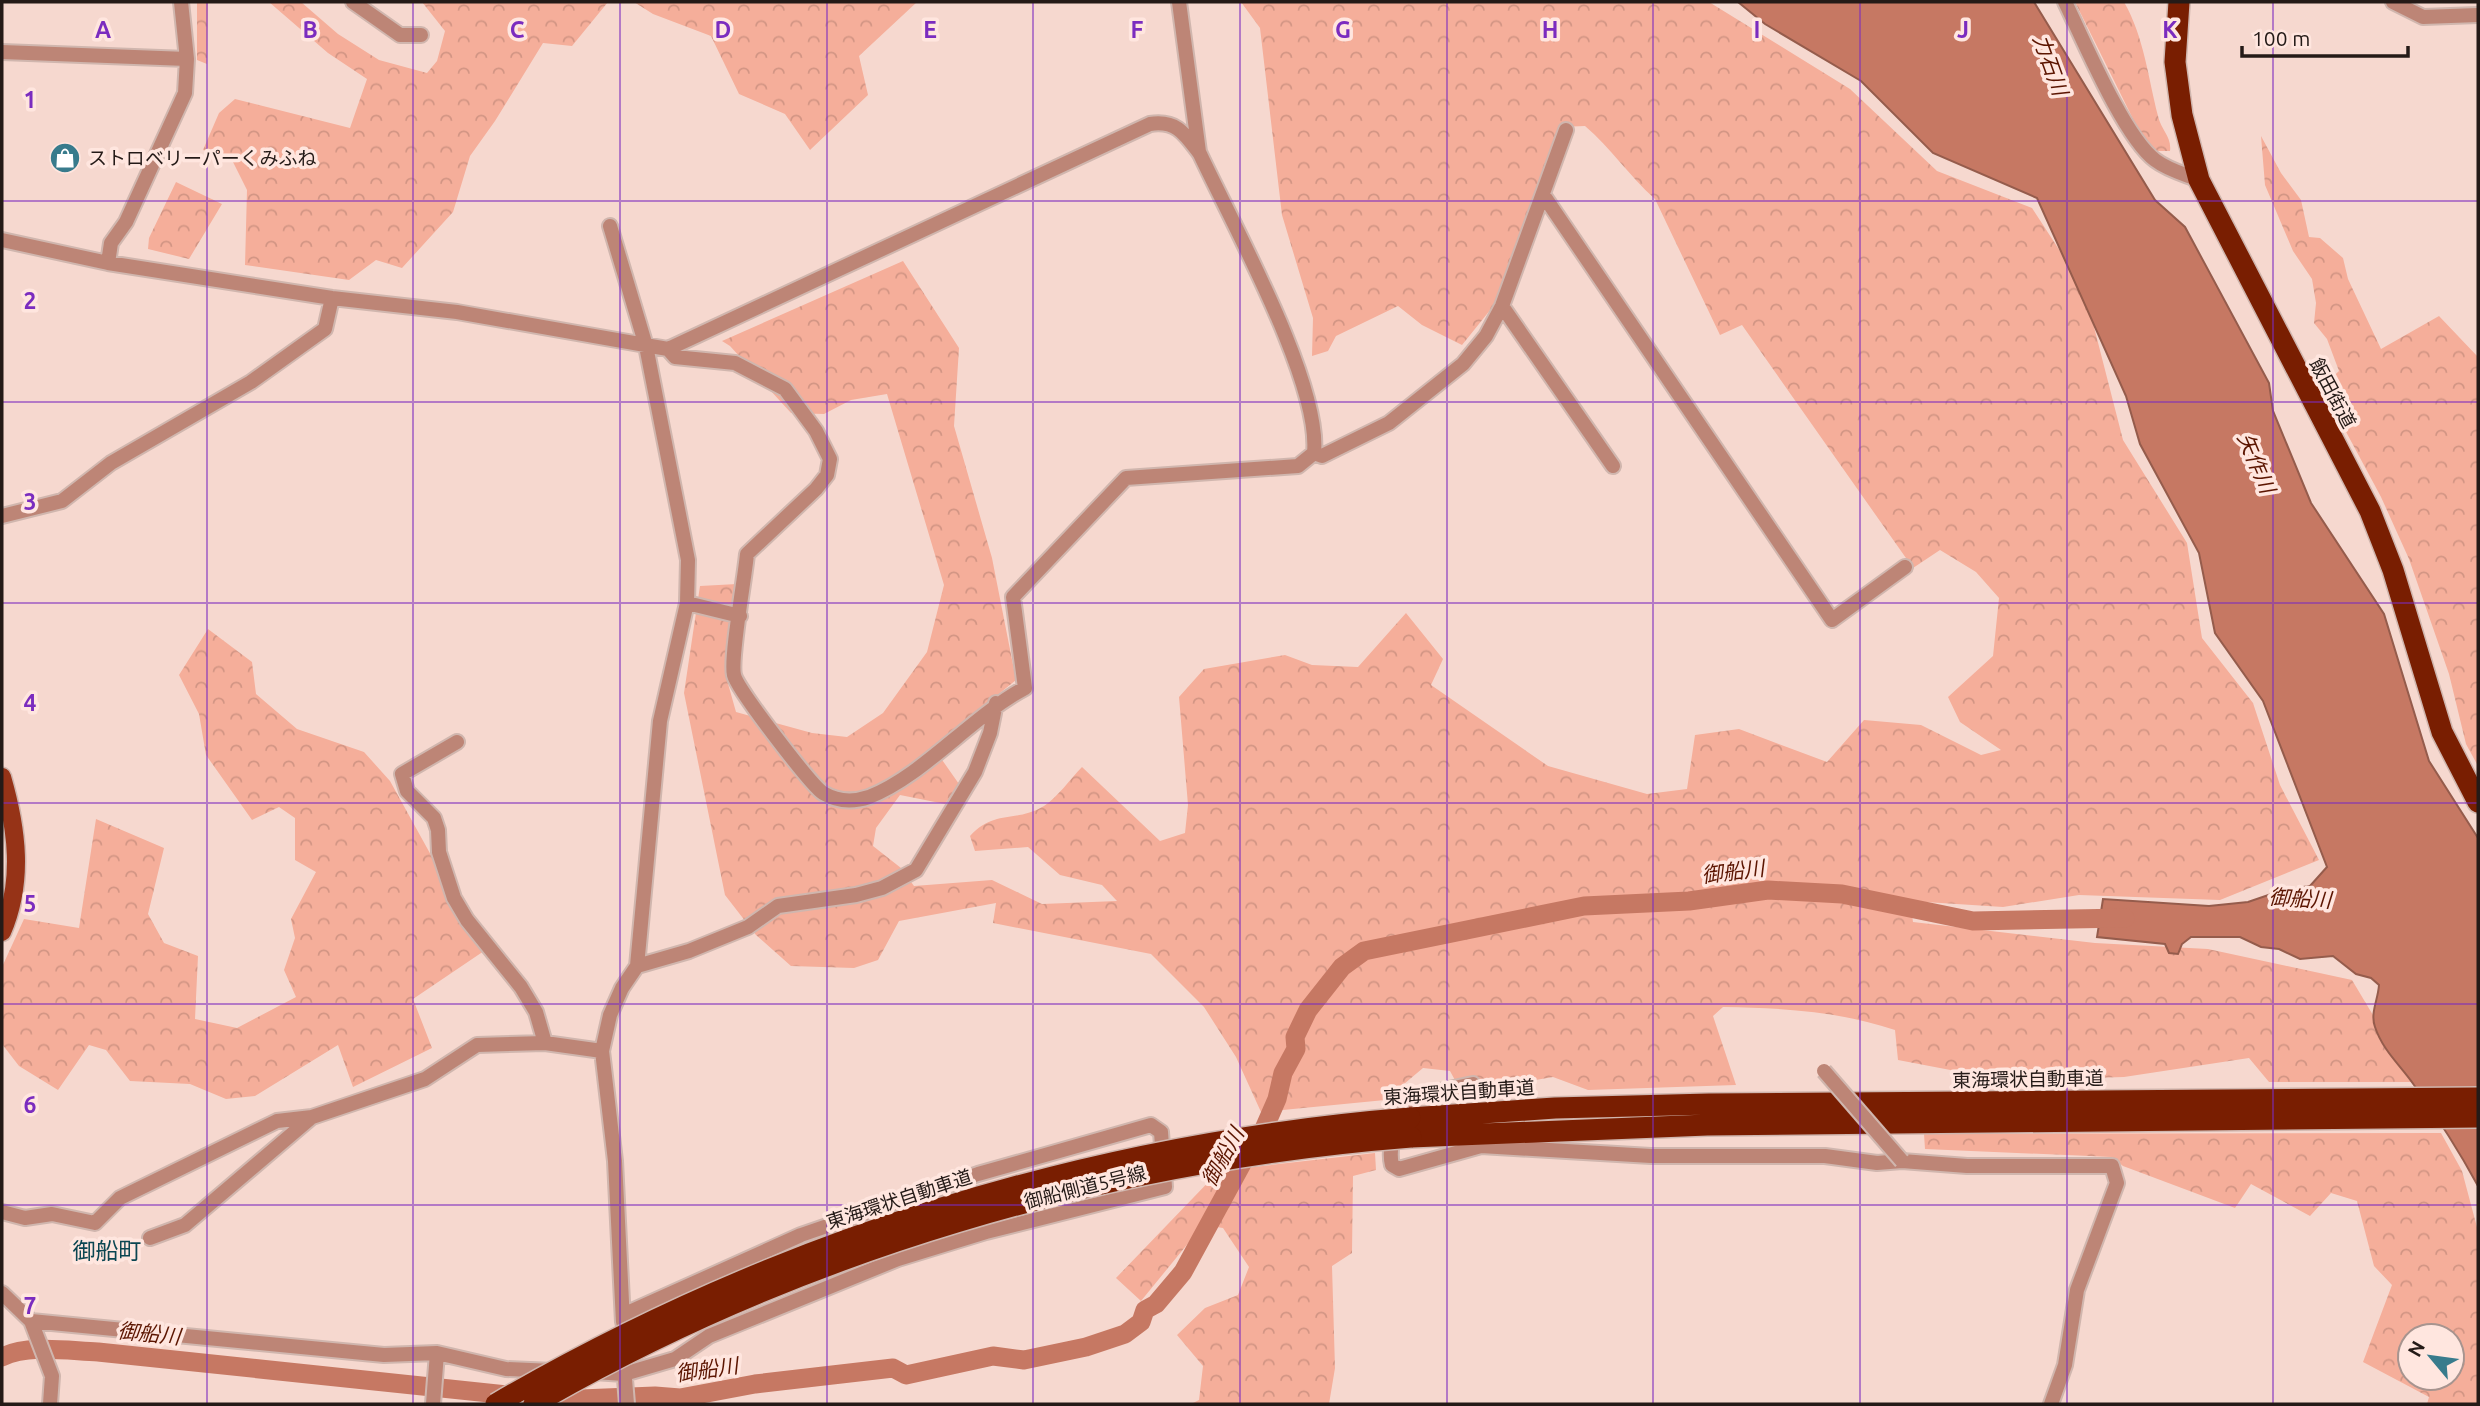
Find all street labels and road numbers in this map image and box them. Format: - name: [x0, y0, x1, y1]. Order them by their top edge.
- street label: 飯田街道: [2305, 354, 2361, 432]
- street label: 東海環状自動車道: [1952, 1067, 2104, 1091]
- street label: 東海環状自動車道: [1382, 1076, 1536, 1108]
- street label: 御船側道5号線: [1022, 1161, 1148, 1213]
- street label: 東海環状自動車道: [823, 1165, 975, 1233]

